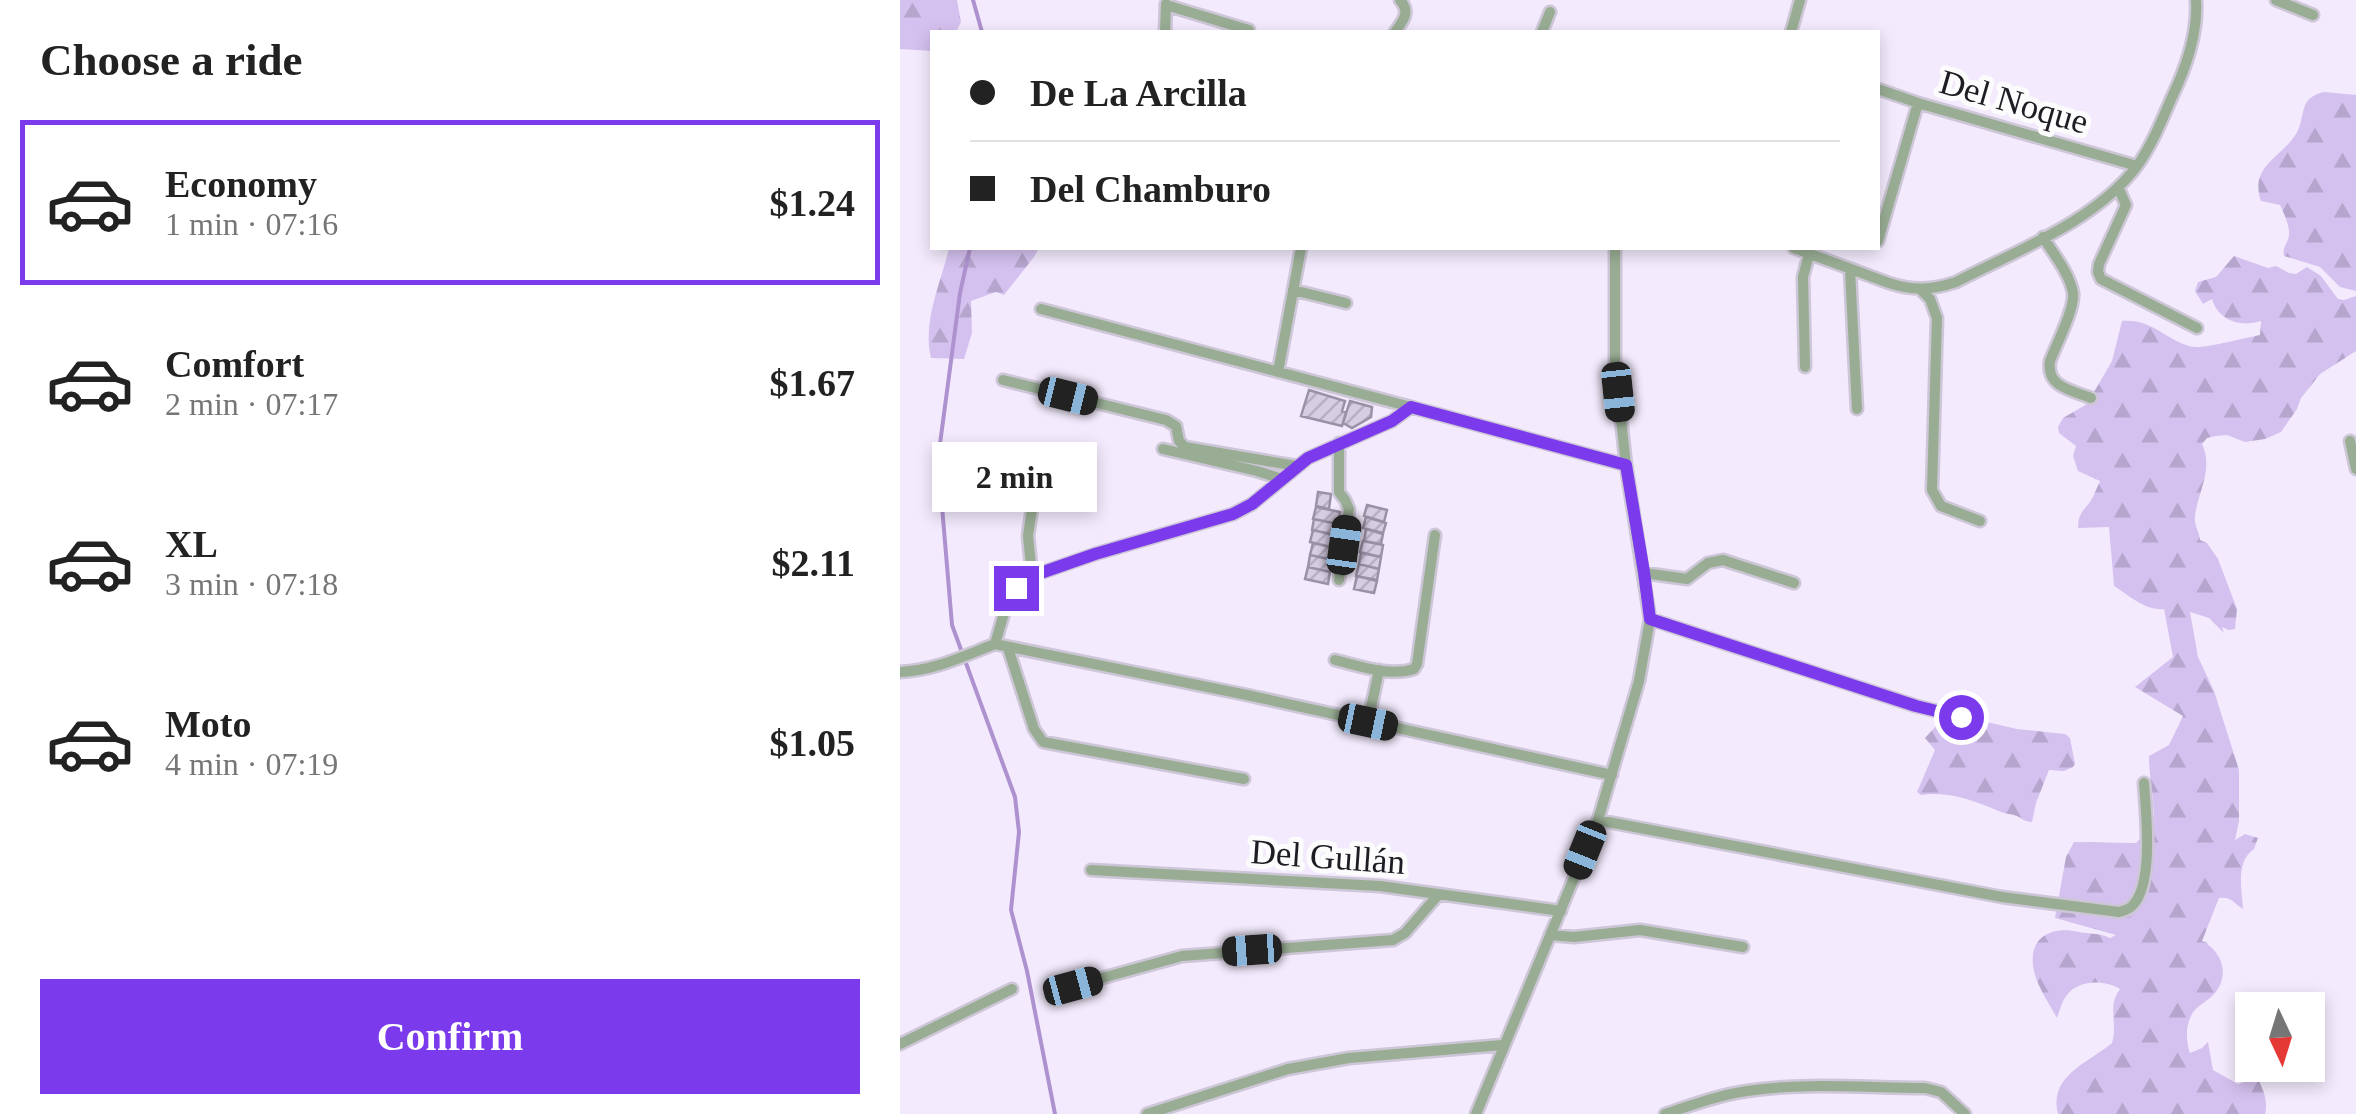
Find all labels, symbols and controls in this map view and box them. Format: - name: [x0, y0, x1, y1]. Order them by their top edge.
- text: Choose a ride: [40, 35, 303, 85]
- street label: Del Noque: [1935, 62, 2093, 142]
- text: De La Arcilla: [1030, 72, 1247, 114]
- icon: car: [45, 158, 135, 248]
- text: Economy: [165, 163, 317, 205]
- text: Del Chamburo: [1030, 168, 1271, 210]
- text: $1.24: [770, 182, 855, 224]
- text: 1 min · 07:16: [165, 206, 338, 242]
- icon: car: [45, 338, 135, 428]
- text: Comfort: [165, 343, 304, 385]
- car: [1600, 361, 1636, 423]
- text: $1.67: [770, 362, 855, 404]
- car: [1035, 374, 1101, 418]
- text: 2 min · 07:17: [165, 386, 338, 422]
- callout: 2 min: [934, 443, 1098, 513]
- text: 2 min: [976, 459, 1053, 495]
- car: [1325, 513, 1363, 577]
- icon: car: [45, 518, 135, 608]
- text: XL: [165, 523, 218, 565]
- text: $2.11: [772, 542, 855, 584]
- text: 3 min · 07:18: [165, 566, 338, 602]
- route end: [994, 566, 1039, 611]
- route start: [1939, 695, 1984, 740]
- icon: car: [45, 698, 135, 788]
- car: [1336, 701, 1400, 743]
- text: Moto: [165, 703, 252, 745]
- text: $1.05: [770, 722, 855, 764]
- text: 4 min · 07:19: [165, 746, 338, 782]
- car: [1560, 817, 1610, 883]
- street label: Del Gullán: [1250, 832, 1406, 882]
- car: [1221, 933, 1283, 967]
- car: [1040, 964, 1106, 1008]
- button: Confirm: [40, 979, 860, 1094]
- north arrow: [2235, 992, 2325, 1082]
- map controls: [2235, 992, 2325, 1082]

